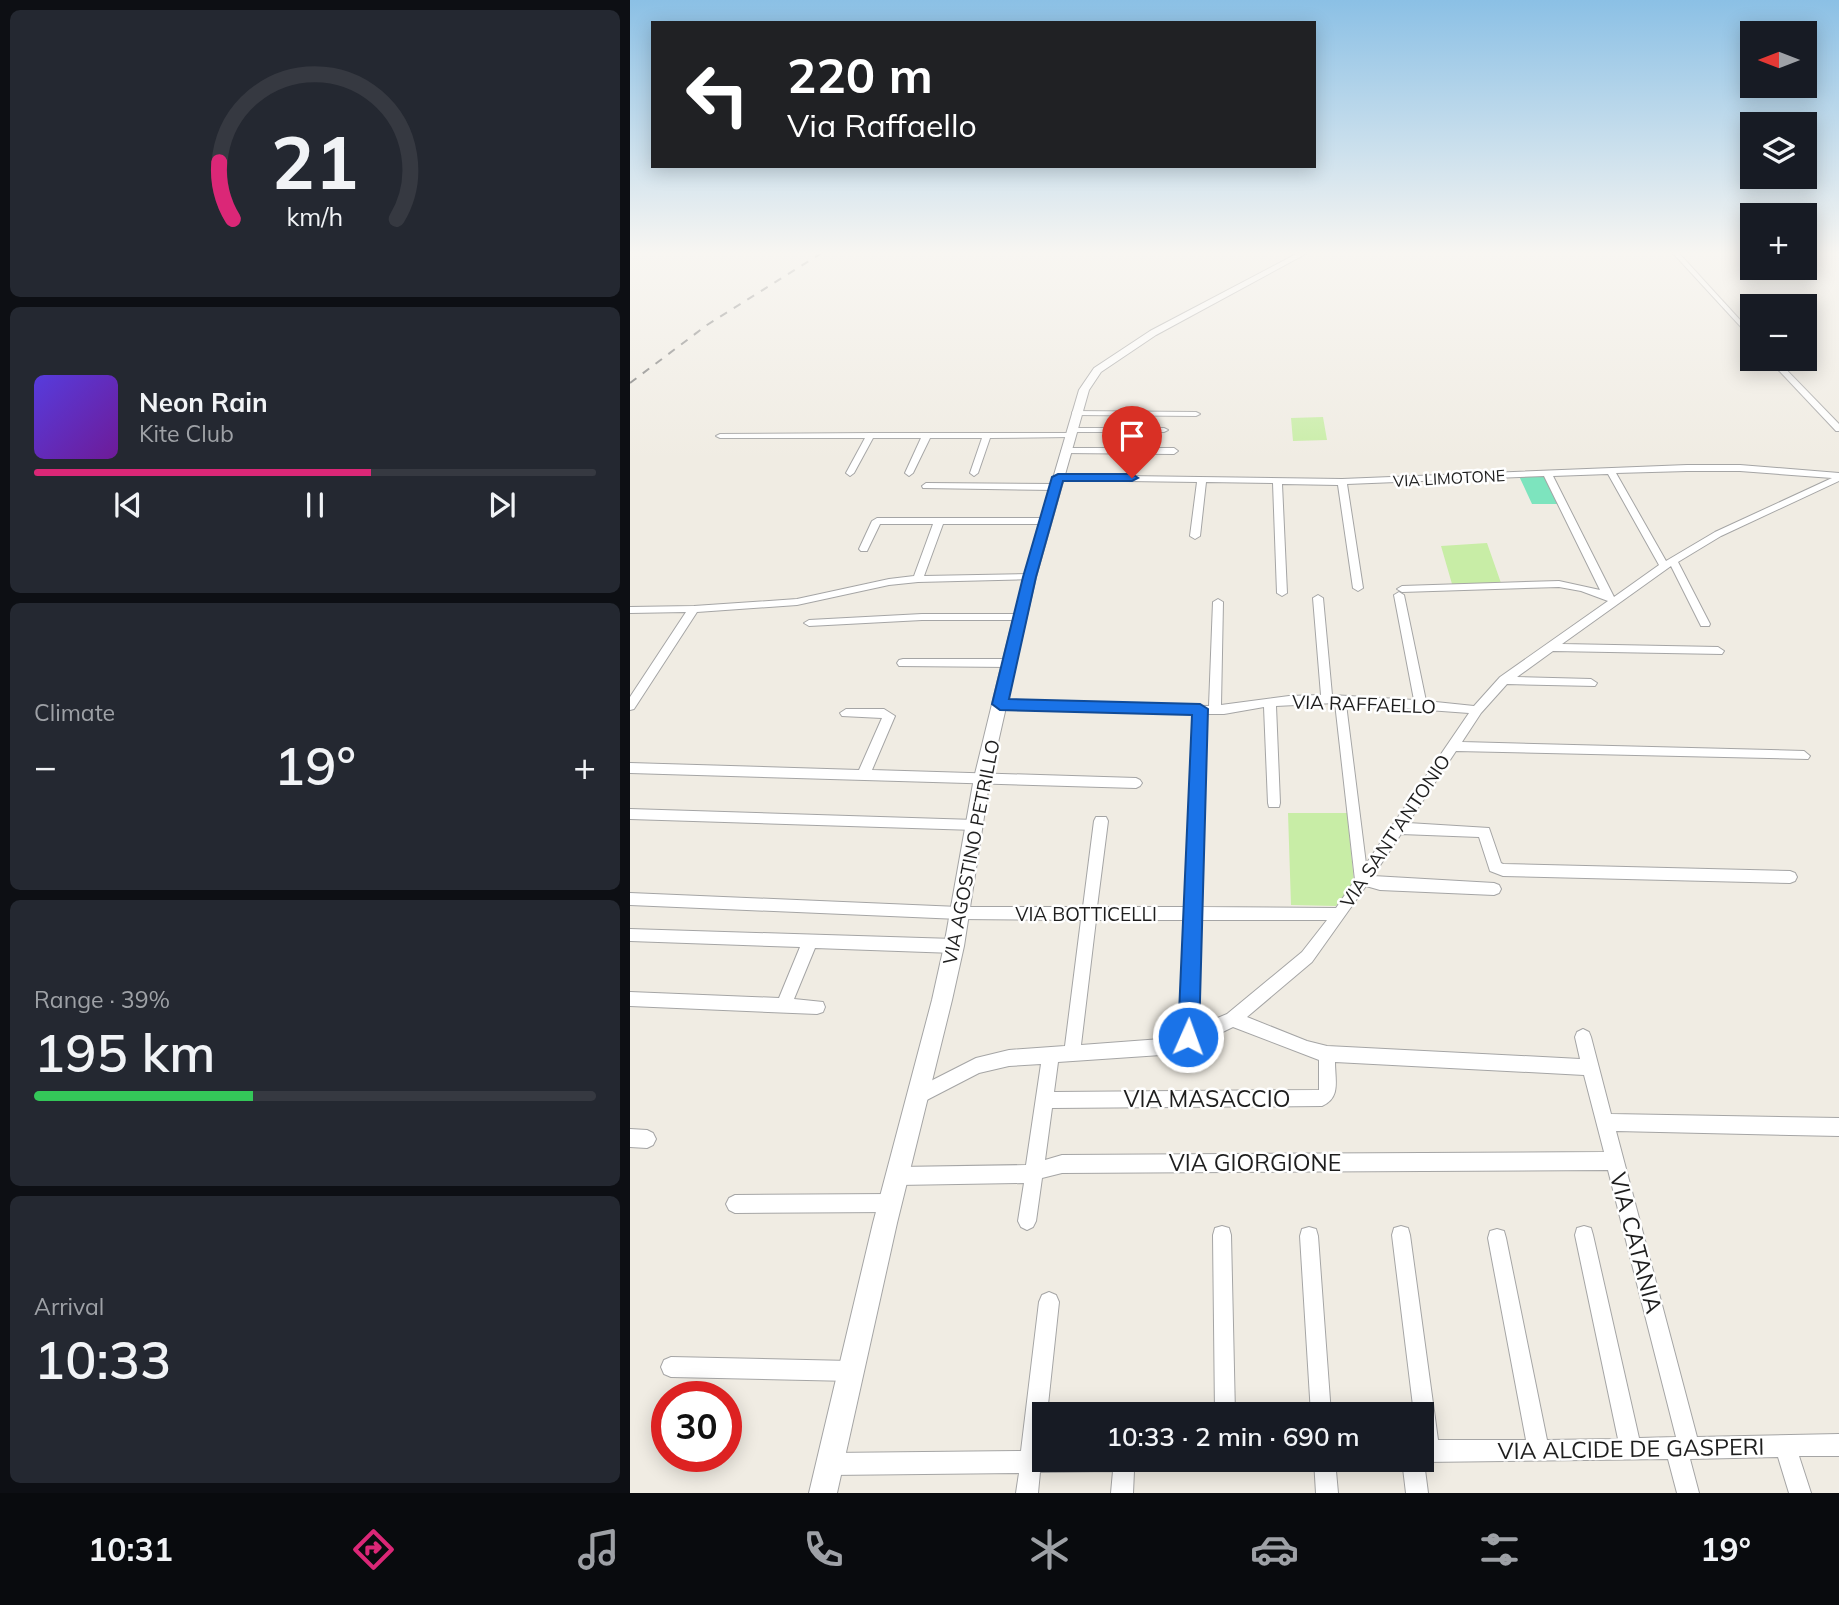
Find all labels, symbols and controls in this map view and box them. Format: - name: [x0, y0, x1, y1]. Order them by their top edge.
- north arrow: [1740, 21, 1816, 98]
- map controls: [1740, 21, 1817, 371]
- text: 220 m: [787, 44, 933, 105]
- icon: left: [672, 49, 763, 140]
- text: Via Raffaello: [787, 105, 977, 145]
- button: layers: [1740, 112, 1817, 189]
- text: 21: [271, 117, 359, 208]
- text: km/h: [287, 201, 343, 232]
- button: +: [1740, 203, 1817, 280]
- button: −: [1740, 294, 1817, 371]
- text: Neon Rain: [139, 386, 268, 419]
- pin: [1102, 406, 1162, 478]
- icon: arrive: [1113, 417, 1151, 455]
- text: Kite Club: [139, 419, 234, 448]
- street label: VIA LIMOTONE: [1392, 465, 1506, 491]
- icon: previous: [109, 486, 147, 524]
- icon: pause: [296, 486, 334, 524]
- icon: next: [483, 486, 521, 524]
- street label: VIA RAFFAELLO: [1292, 689, 1436, 719]
- text: Climate: [34, 698, 115, 727]
- text: 19°: [274, 733, 356, 798]
- street label: VIA AGOSTINO PETRILLO: [937, 737, 1005, 967]
- text: −: [34, 742, 57, 790]
- text: +: [573, 742, 596, 790]
- street label: VIA SANT'ANTONIO: [1335, 750, 1455, 912]
- street label: VIA BOTTICELLI: [1015, 902, 1157, 926]
- text: Range · 39%: [34, 985, 170, 1014]
- position arrow: [1151, 1000, 1225, 1074]
- text: 195 km: [34, 1020, 215, 1085]
- street label: VIA MASACCIO: [1123, 1084, 1291, 1113]
- street label: VIA GIORGIONE: [1169, 1148, 1341, 1177]
- street label: VIA CATANIA: [1604, 1169, 1669, 1316]
- text: Arrival: [34, 1292, 104, 1321]
- text: 10:33: [34, 1327, 171, 1392]
- speed limit sign: 30: [651, 1381, 742, 1472]
- text: 10:33 · 2 min · 690 m: [1106, 1420, 1360, 1453]
- street label: VIA ALCIDE DE GASPERI: [1497, 1432, 1765, 1465]
- icon: directions: [349, 1525, 398, 1574]
- icon: music: [574, 1525, 623, 1574]
- icon: phone: [799, 1525, 848, 1574]
- icon: climate: [1025, 1525, 1074, 1574]
- icon: car: [1250, 1525, 1299, 1574]
- icon: filters: [1475, 1525, 1524, 1574]
- text: 10:31: [88, 1529, 173, 1569]
- text: 19°: [1700, 1529, 1751, 1569]

